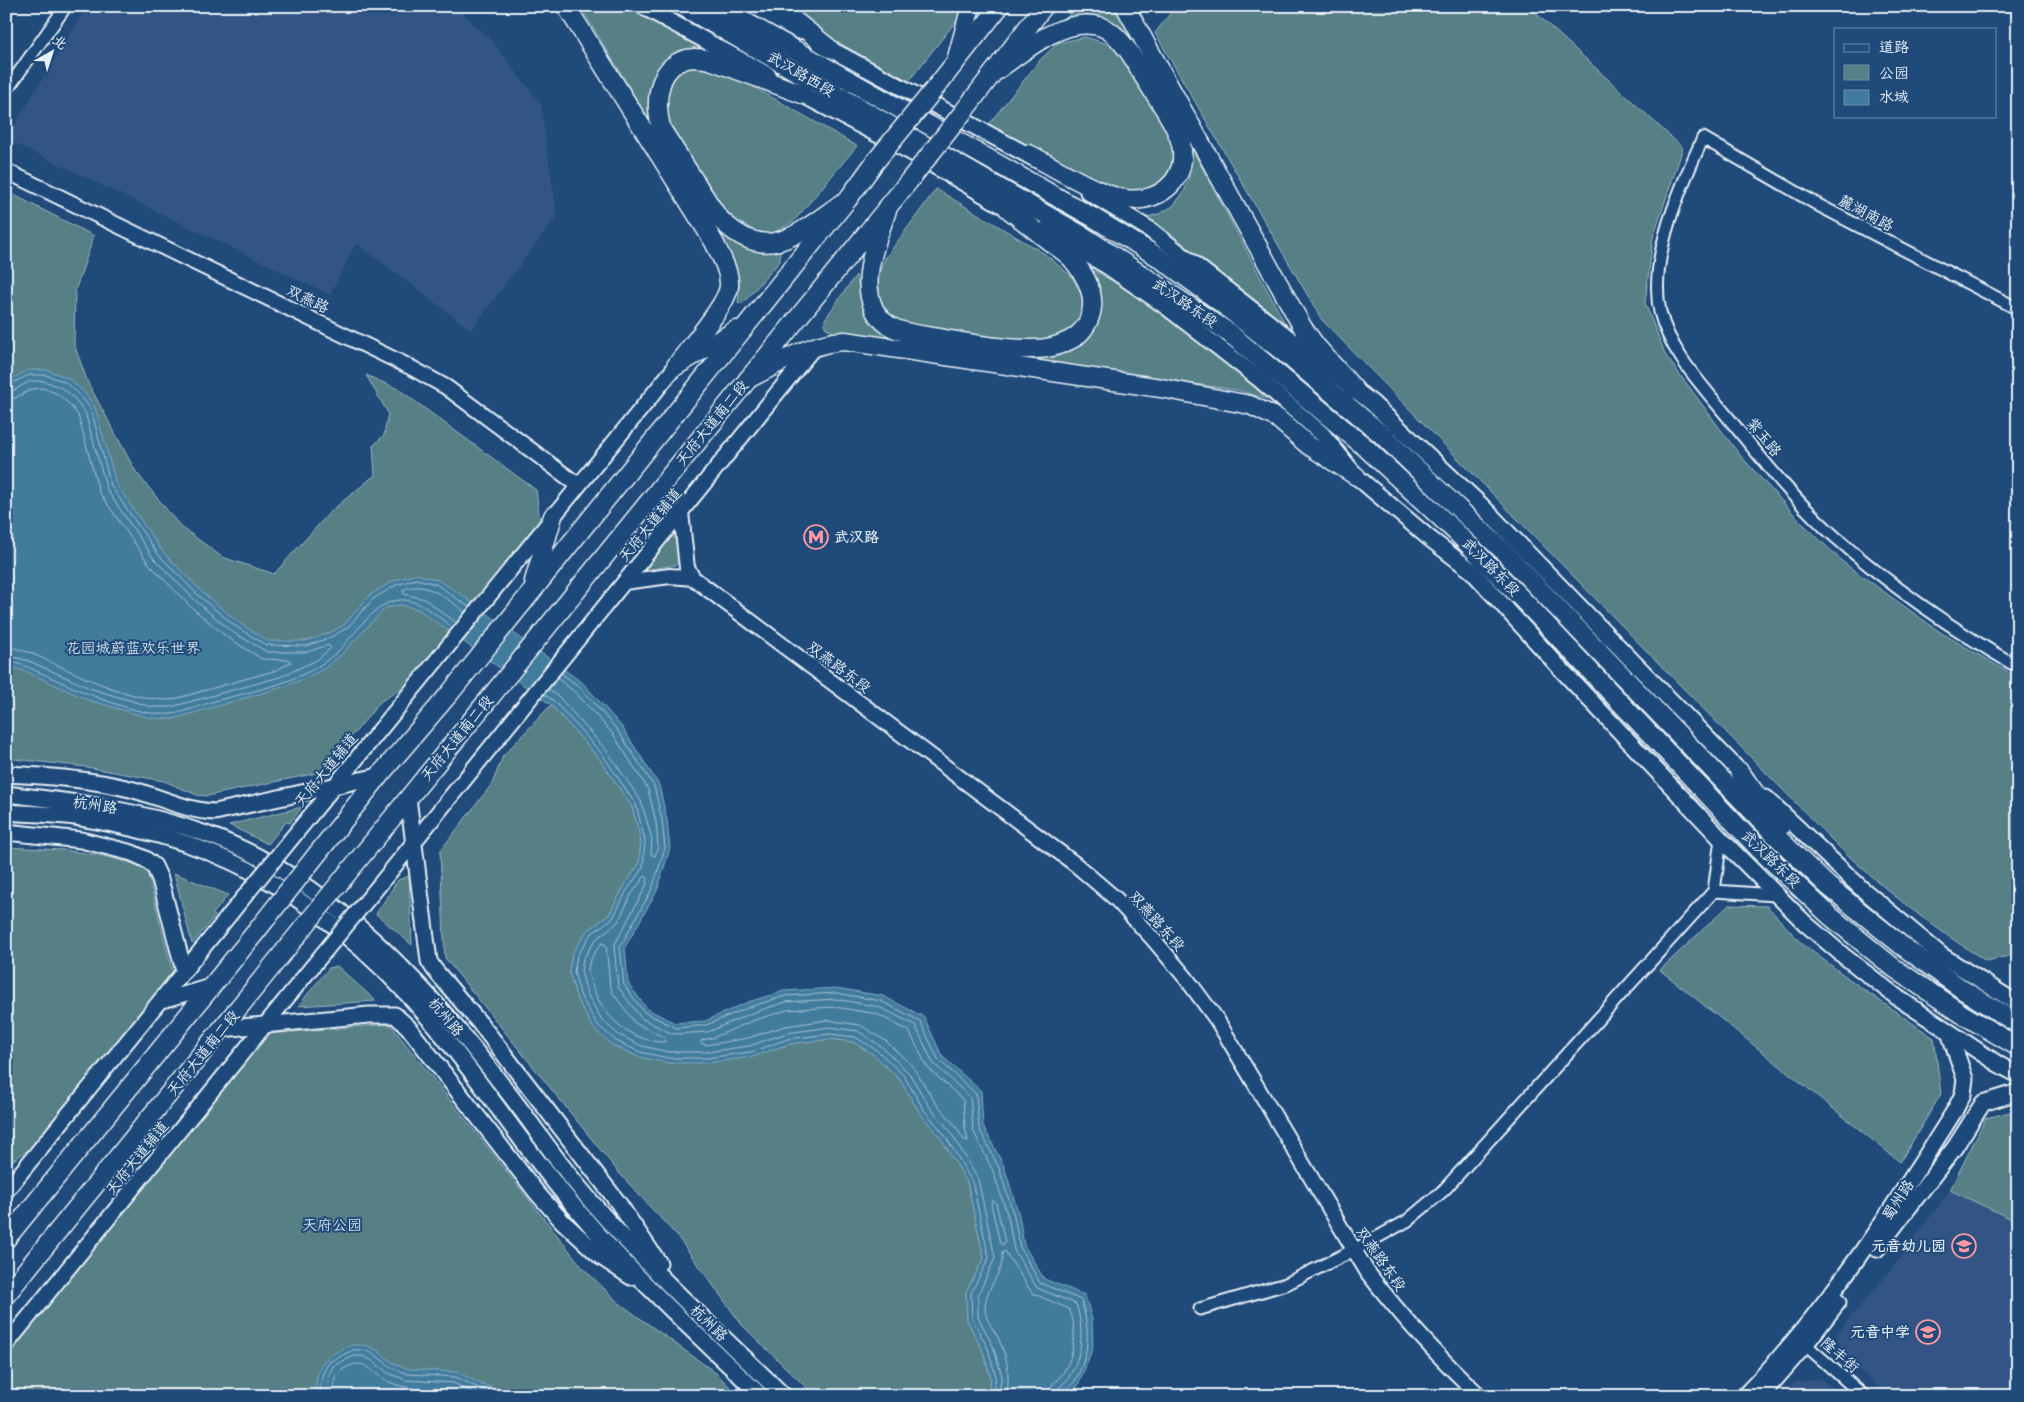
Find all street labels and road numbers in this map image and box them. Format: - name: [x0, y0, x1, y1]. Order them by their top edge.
- street label: 武汉路西段: [763, 47, 838, 102]
- street label: 麓湖南路: [1834, 191, 1897, 237]
- street label: 武汉路东段: [1148, 275, 1221, 333]
- street label: 双燕路: [283, 281, 332, 319]
- street label: 天府大道南二段: [672, 377, 754, 471]
- street label: 紫玉路: [1741, 414, 1785, 461]
- street label: 天府大道辅道: [615, 484, 687, 567]
- street label: 武汉路东段: [1457, 534, 1524, 601]
- street label: 双燕路东段: [802, 637, 874, 698]
- street label: 天府大道南二段: [417, 692, 499, 786]
- street label: 天府大道辅道: [291, 729, 363, 812]
- street label: 杭州路: [71, 793, 119, 819]
- street label: 武汉路东段: [1736, 826, 1804, 893]
- street label: 双燕路东段: [1124, 887, 1189, 956]
- street label: 杭州路: [423, 994, 467, 1041]
- street label: 天府大道南二段: [163, 1007, 245, 1101]
- street label: 天府大道辅道: [102, 1117, 174, 1200]
- street label: 蜀州路: [1878, 1176, 1919, 1225]
- street label: 双燕路东段: [1350, 1223, 1410, 1296]
- street label: 杭州路: [685, 1301, 731, 1347]
- street label: 隆丰街: [1816, 1333, 1863, 1378]

